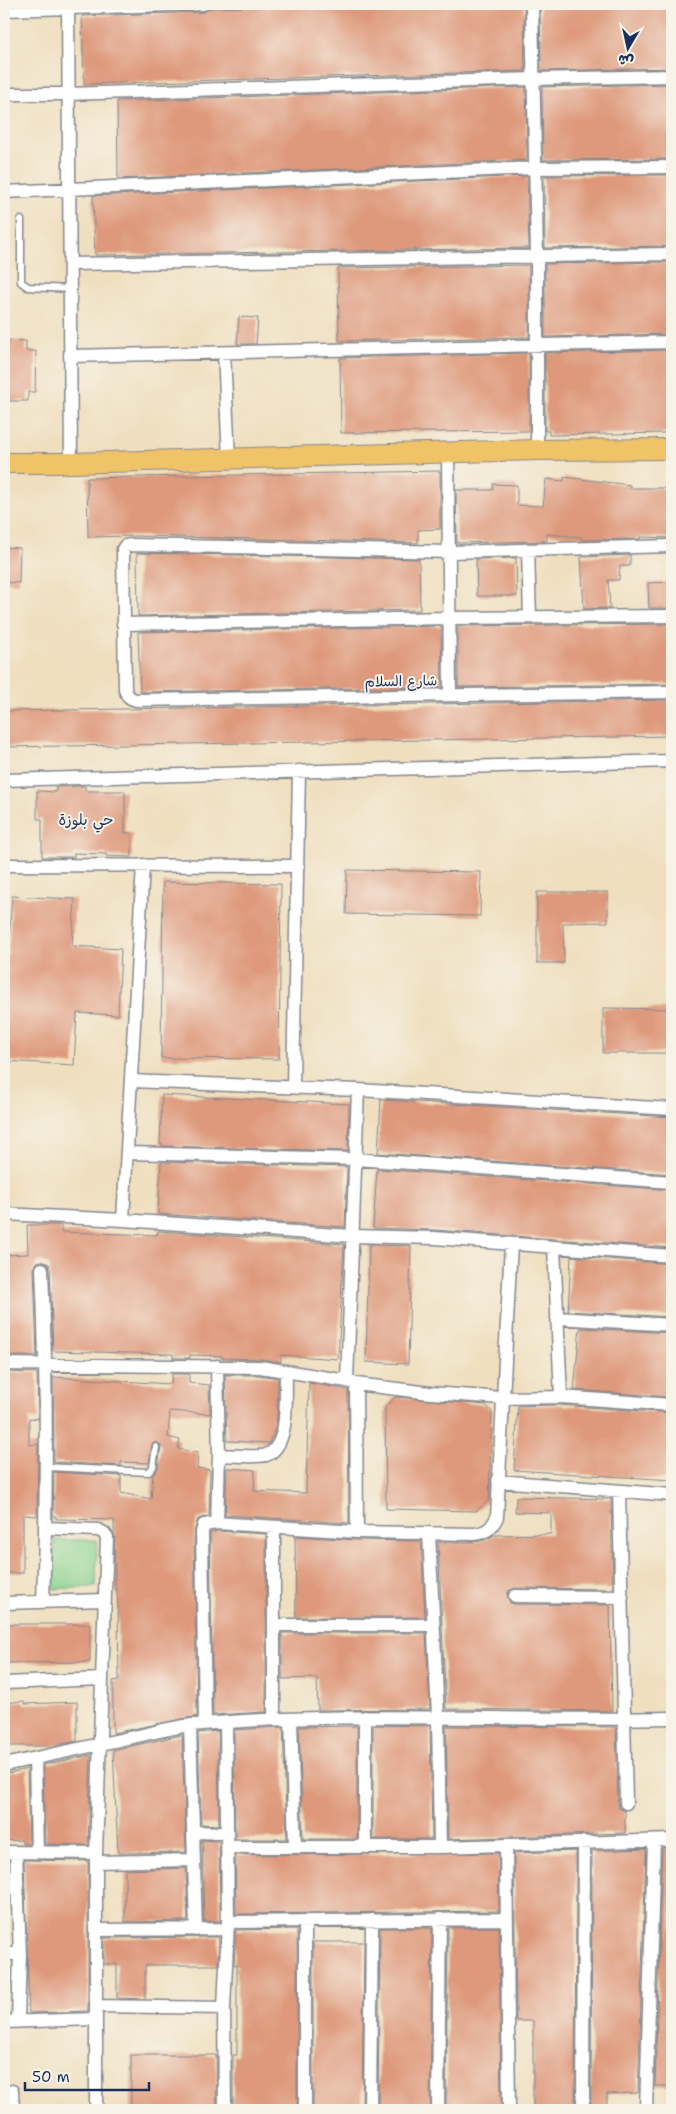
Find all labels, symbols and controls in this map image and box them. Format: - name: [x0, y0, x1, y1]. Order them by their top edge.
- north arrow: [604, 22, 654, 72]
- text: ش: [617, 51, 635, 71]
- street label: شارع السلام: [365, 671, 437, 693]
- district label: حي بلوزة: [59, 810, 113, 833]
- scale bar: [25, 2059, 149, 2091]
- text: 50 m: [32, 2067, 70, 2087]

